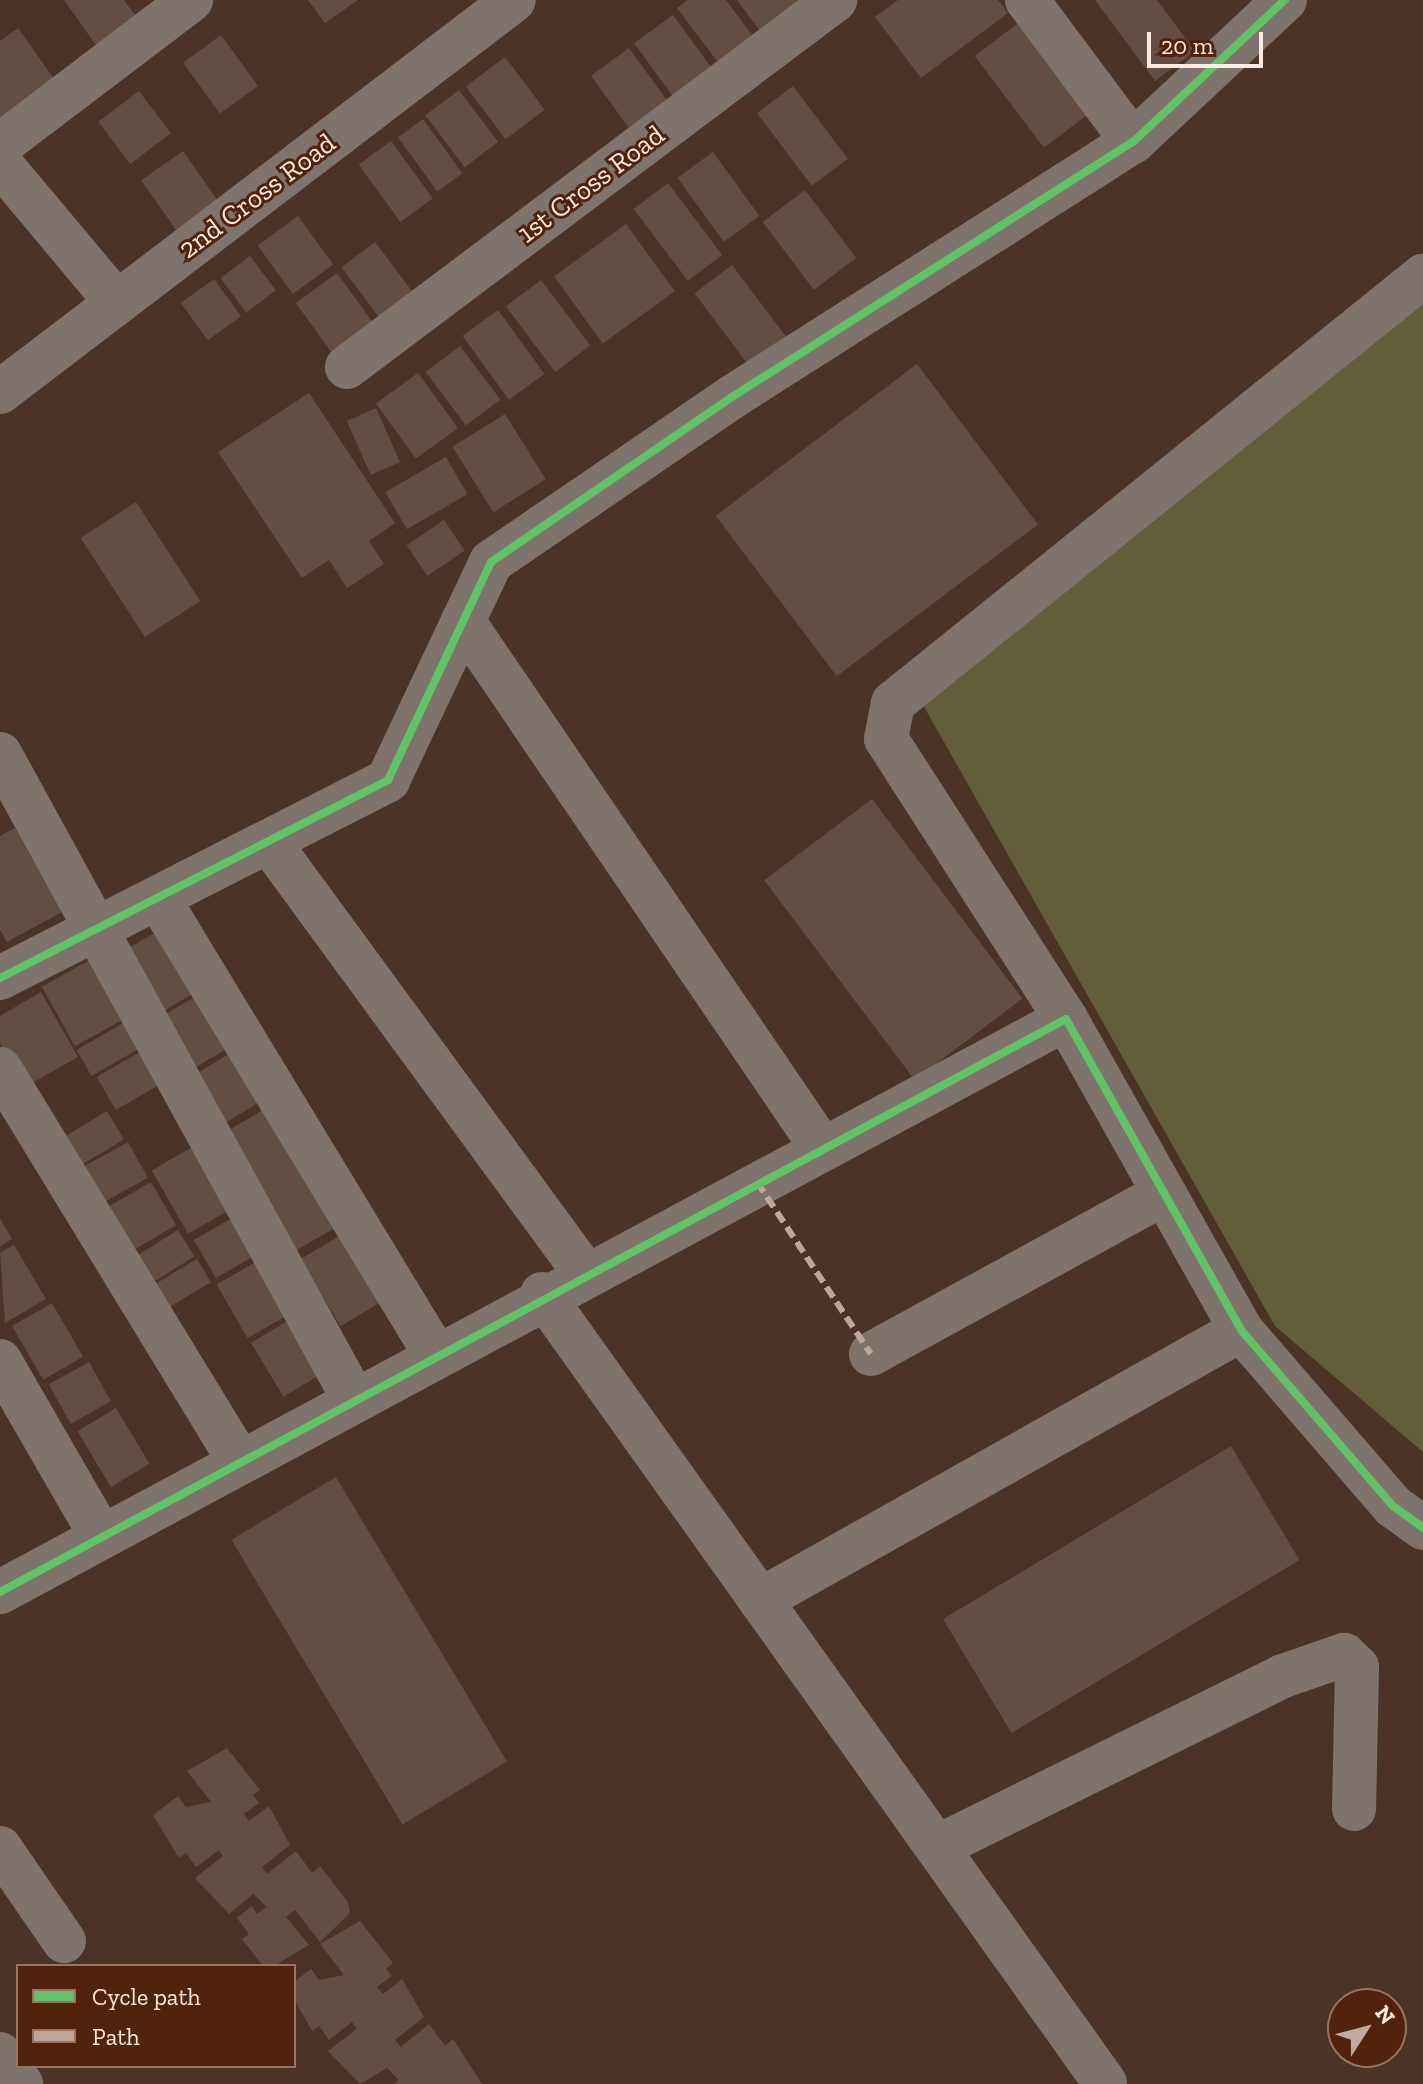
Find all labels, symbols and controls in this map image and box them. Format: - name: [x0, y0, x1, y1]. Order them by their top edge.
- scale bar: [1151, 16, 1267, 66]
- text: 20 m: [1161, 31, 1213, 60]
- street label: 1st Cross Road: [511, 118, 671, 250]
- street label: 2nd Cross Road: [172, 126, 342, 266]
- legend: [16, 1964, 296, 2068]
- text: Cycle path: [92, 1982, 201, 2011]
- north arrow: [1327, 1988, 1407, 2068]
- text: N: [1369, 2000, 1401, 2029]
- text: Path: [92, 2022, 140, 2051]

